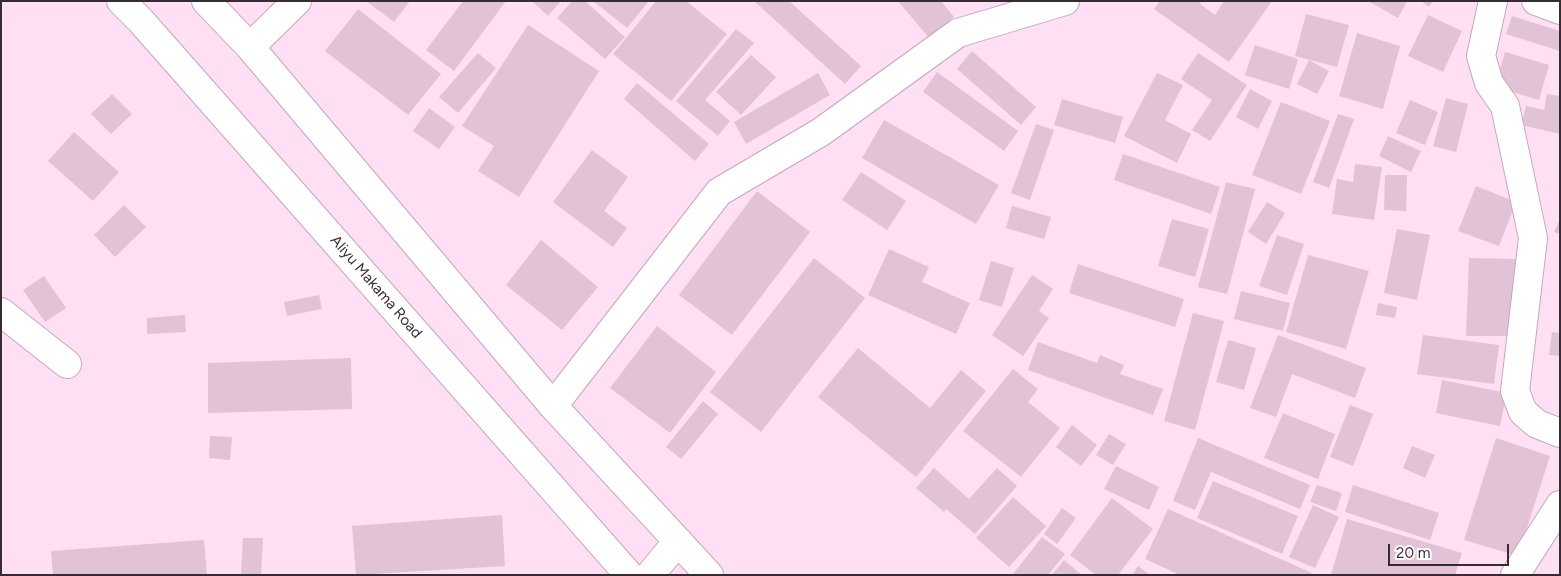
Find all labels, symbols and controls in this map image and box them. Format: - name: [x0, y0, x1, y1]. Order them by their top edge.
- street label: Aliyu Makama Road: [326, 232, 426, 342]
- scale bar: [1391, 534, 1512, 566]
- text: 20 m: [1396, 544, 1430, 562]

